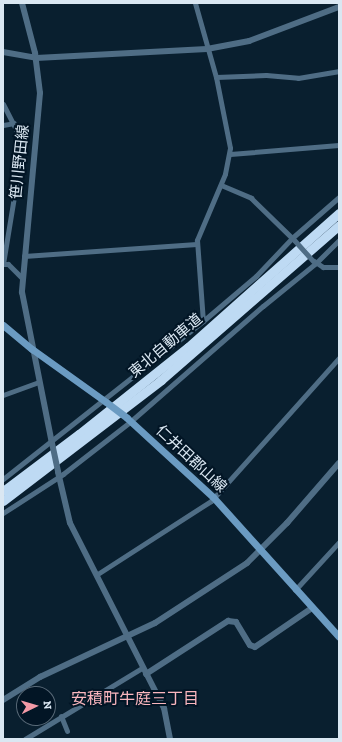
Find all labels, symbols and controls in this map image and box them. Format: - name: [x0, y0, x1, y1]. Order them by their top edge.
- street label: 笹川野田線: [7, 124, 33, 200]
- street label: 東北自動車道: [126, 310, 206, 382]
- street label: 仁井田郡山線: [152, 422, 230, 496]
- north arrow: [16, 686, 56, 726]
- district label: 安積町牛庭三丁目: [71, 689, 199, 709]
- text: N: [41, 700, 54, 710]

